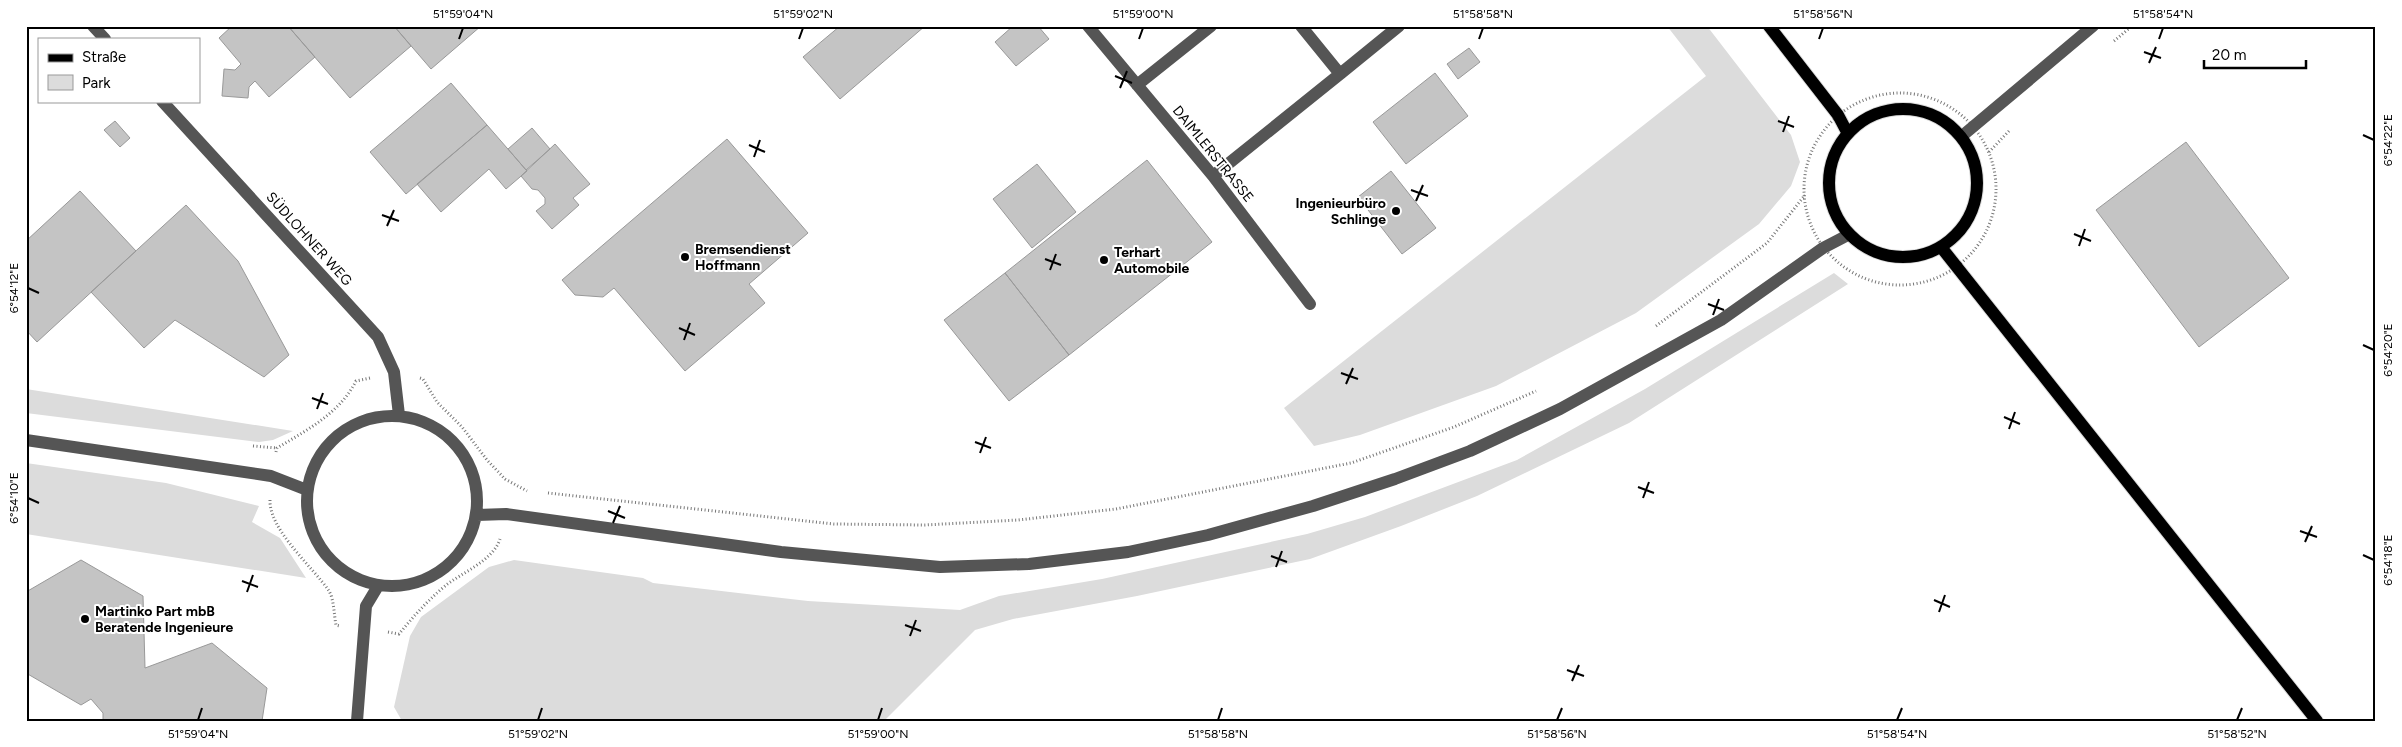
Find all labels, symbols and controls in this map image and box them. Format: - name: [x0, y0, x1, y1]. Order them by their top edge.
- text: 51°59'04"N: [433, 7, 493, 21]
- text: 51°59'02"N: [773, 7, 833, 21]
- text: 51°59'00"N: [1113, 7, 1173, 21]
- text: 51°58'58"N: [1453, 7, 1513, 21]
- text: 51°58'56"N: [1793, 7, 1853, 21]
- text: 51°58'54"N: [2133, 7, 2193, 21]
- legend: [38, 38, 200, 102]
- scale bar: [2204, 38, 2307, 70]
- text: 20 m: [2212, 46, 2246, 64]
- text: Straße: [82, 48, 126, 66]
- text: Park: [82, 74, 111, 92]
- street label: DAIMLERSTRASSE: [1169, 102, 1257, 206]
- text: 6°54'22"E: [2381, 114, 2395, 166]
- street label: SÜDLOHNER WEG: [262, 189, 356, 290]
- place label: Ingenieurbüro Schlinge: [1295, 195, 1386, 228]
- marker: Ingenieurbüro Schlinge: [1390, 205, 1402, 217]
- place label: Bremsendienst Hoffmann: [695, 241, 791, 274]
- place label: Terhart Automobile: [1114, 244, 1189, 277]
- marker: Bremsendienst Hoffmann: [679, 251, 691, 263]
- marker: Terhart Automobile: [1098, 254, 1110, 266]
- text: 6°54'12"E: [7, 263, 21, 313]
- text: 6°54'20"E: [2381, 323, 2395, 377]
- text: 6°54'10"E: [7, 472, 21, 524]
- text: 6°54'18"E: [2381, 534, 2395, 586]
- place label: Martinko Part mbB Beratende Ingenieure: [95, 603, 234, 636]
- marker: Martinko Part mbB Beratende Ingenieure: [79, 613, 91, 625]
- text: 51°59'04"N: [168, 727, 228, 741]
- text: 51°59'02"N: [508, 727, 568, 741]
- text: 51°59'00"N: [848, 727, 908, 741]
- text: 51°58'58"N: [1188, 727, 1248, 741]
- text: 51°58'56"N: [1527, 727, 1587, 741]
- text: 51°58'54"N: [1867, 727, 1927, 741]
- text: 51°58'52"N: [2207, 727, 2267, 741]

